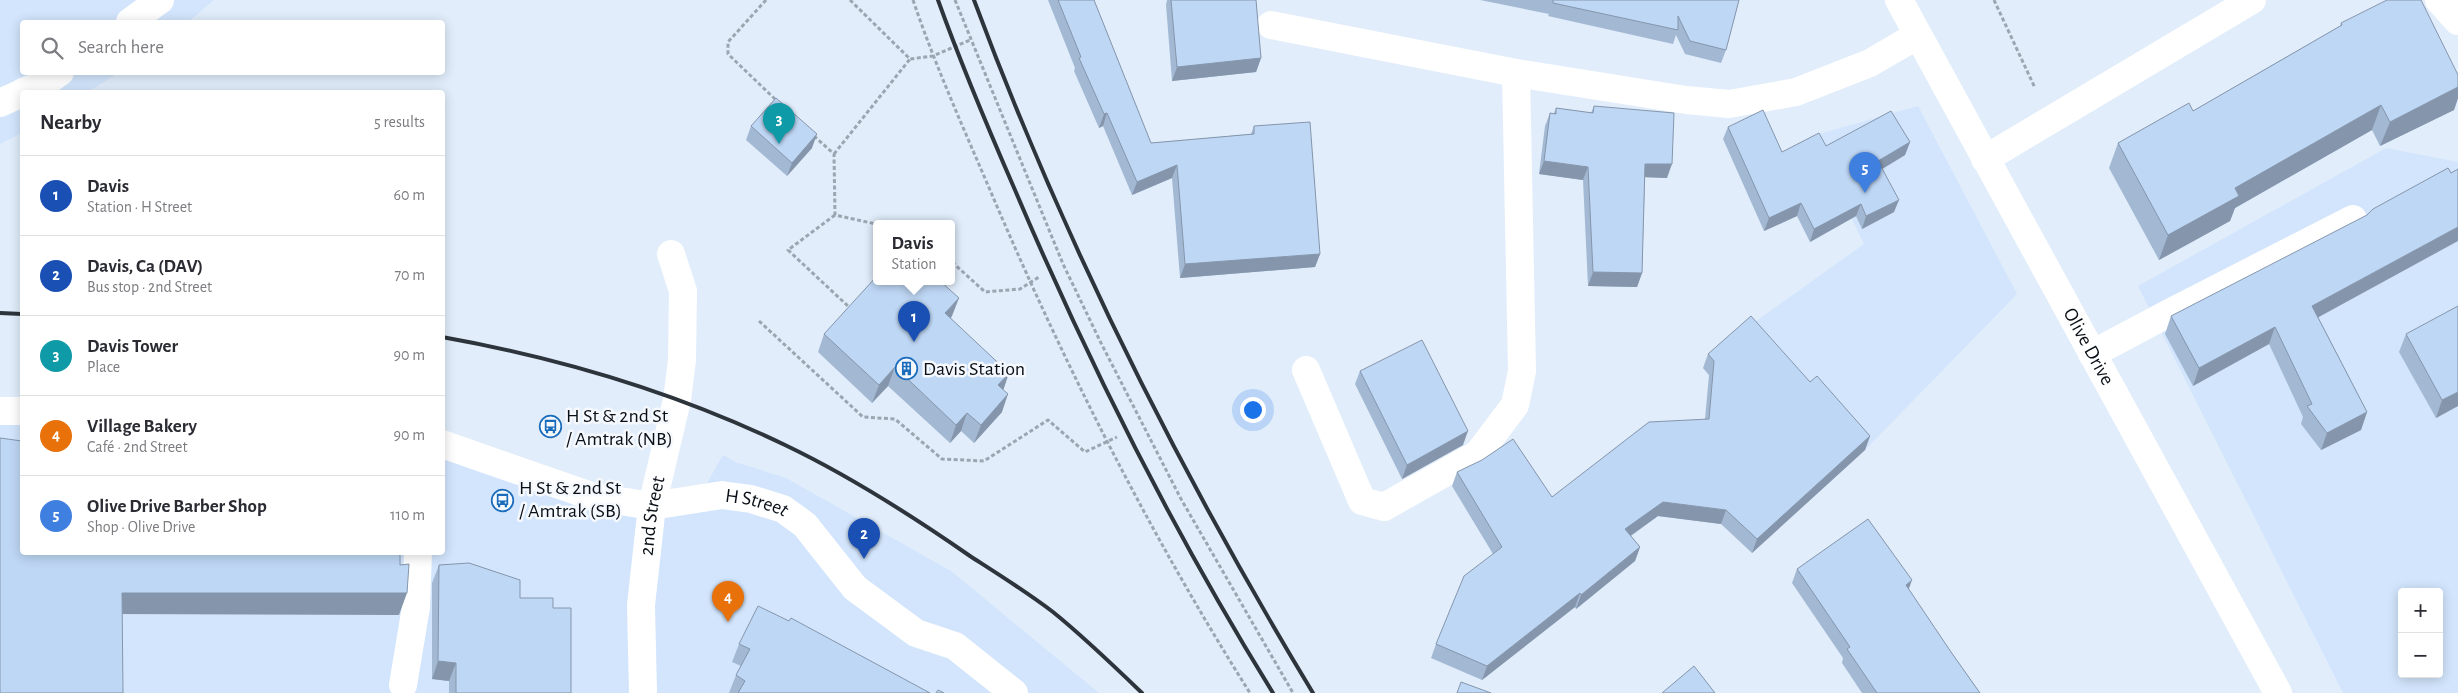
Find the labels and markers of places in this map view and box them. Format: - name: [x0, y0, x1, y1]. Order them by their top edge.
- pin: 3: [763, 103, 795, 144]
- pin: 5: [1849, 152, 1881, 193]
- pin: 1: [898, 301, 930, 342]
- building icon: Davis Station: [895, 357, 919, 381]
- place label: Davis Station: [923, 359, 1025, 379]
- place label: H St & 2nd St / Amtrak (NB): [566, 406, 673, 449]
- bus stop icon: H St & 2nd St / Amtrak (NB): [538, 415, 562, 439]
- place label: H St & 2nd St / Amtrak (SB): [519, 478, 622, 521]
- bus stop icon: H St & 2nd St / Amtrak (SB): [491, 488, 515, 512]
- pin: 2: [848, 518, 880, 559]
- pin: 4: [712, 581, 744, 622]

